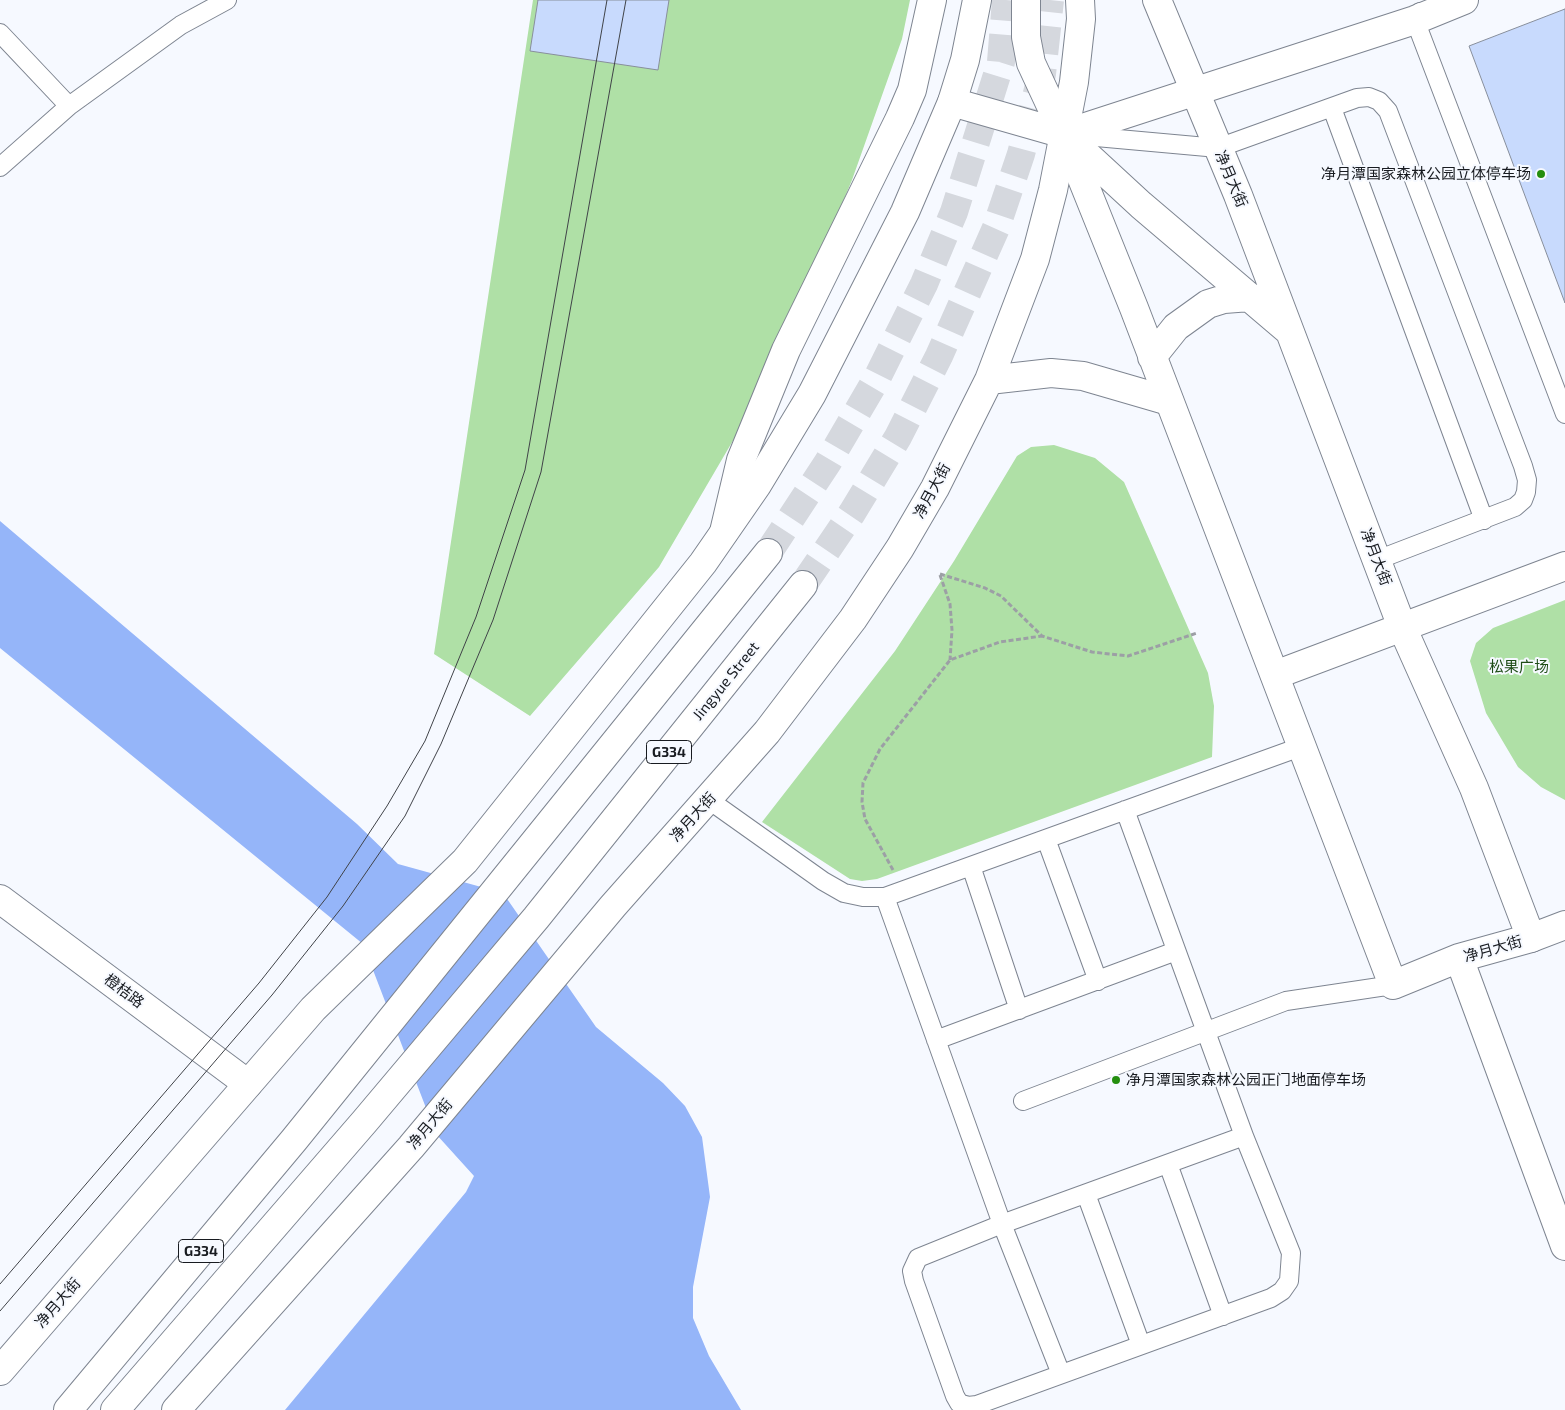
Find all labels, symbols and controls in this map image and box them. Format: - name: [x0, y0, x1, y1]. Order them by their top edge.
- street label: 净月大街: [1211, 148, 1251, 210]
- place label: 净月潭国家森林公园立体停车场: [1321, 165, 1531, 183]
- marker: 净月潭国家森林公园立体停车场: [1535, 168, 1547, 180]
- street label: 净月大街: [910, 460, 954, 522]
- street label: 净月大街: [1357, 526, 1395, 588]
- street label: Jingyue Street: [689, 638, 763, 724]
- park label: 松果广场: [1489, 658, 1549, 676]
- road number: G334: [646, 740, 692, 764]
- street label: 净月大街: [666, 789, 720, 845]
- street label: 净月大街: [1462, 932, 1524, 966]
- street label: 橙桔路: [101, 970, 147, 1012]
- place label: 净月潭国家森林公园正门地面停车场: [1126, 1071, 1366, 1089]
- marker: 净月潭国家森林公园正门地面停车场: [1110, 1074, 1122, 1086]
- street label: 净月大街: [404, 1095, 456, 1153]
- road number: G334: [178, 1240, 224, 1262]
- street label: 净月大街: [32, 1274, 84, 1332]

